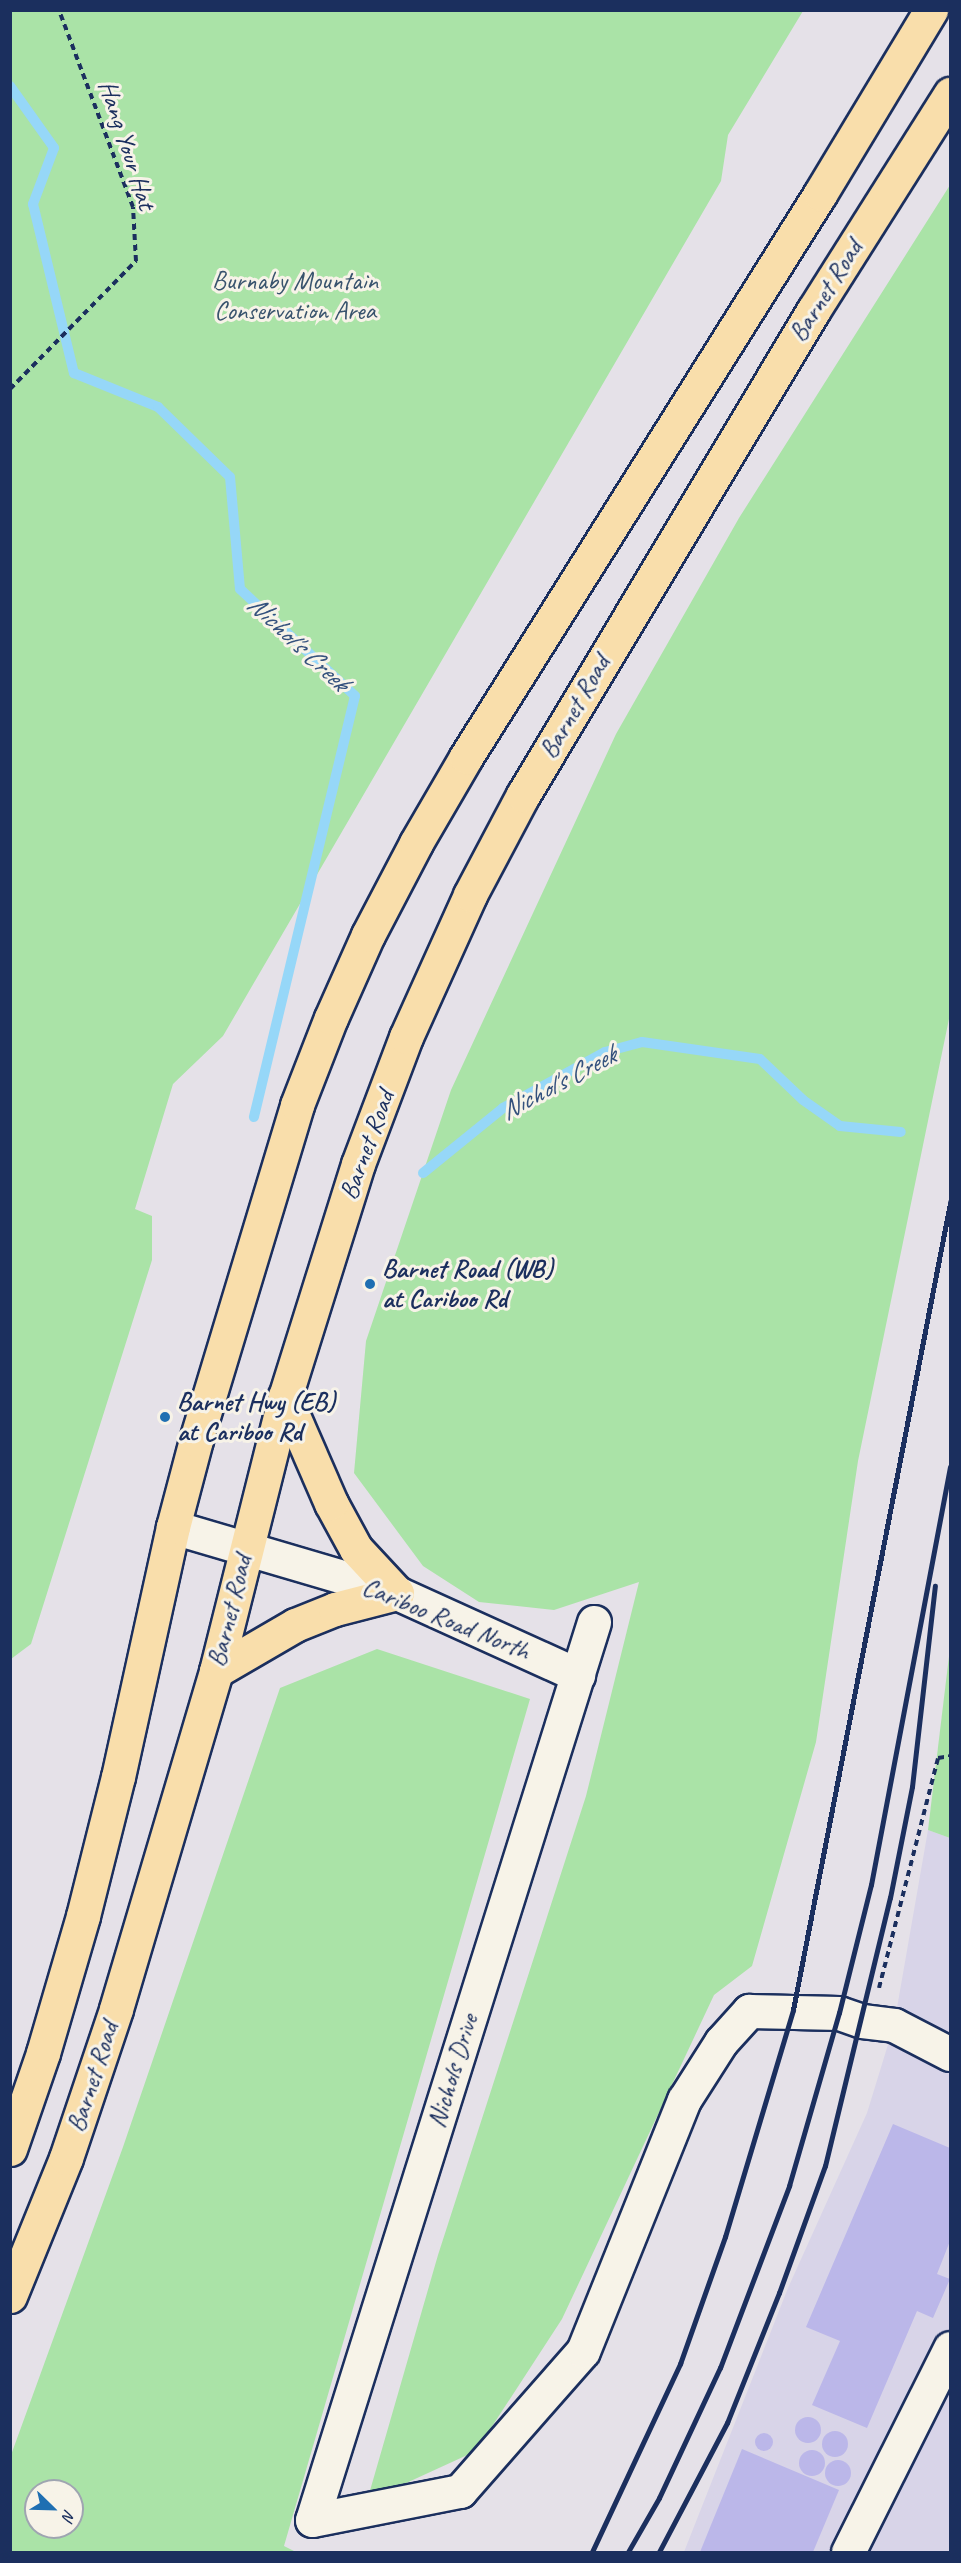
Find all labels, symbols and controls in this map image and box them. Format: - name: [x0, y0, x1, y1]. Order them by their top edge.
- street label: Hang Your Hat: [91, 77, 163, 213]
- street label: Barnet Road: [783, 235, 869, 347]
- park label: Burnaby Mountain Conservation Area: [212, 265, 378, 326]
- water label: Nichol's Creek: [241, 588, 355, 698]
- street label: Barnet Road: [533, 650, 617, 764]
- water label: Nichol's Creek: [495, 1039, 621, 1127]
- street label: Barnet Road: [333, 1087, 401, 1203]
- place label: Barnet Road (WB) at Cariboo Rd: [382, 1253, 552, 1314]
- marker: Barnet Road (WB) at Cariboo Rd: [363, 1277, 377, 1291]
- place label: Barnet Hwy (EB) at Cariboo Rd: [177, 1386, 335, 1448]
- marker: Barnet Hwy (EB) at Cariboo Rd: [158, 1410, 172, 1424]
- street label: Barnet Road: [201, 1552, 259, 1670]
- street label: Cariboo Road North: [358, 1571, 534, 1667]
- street label: Nichols Drive: [421, 2010, 485, 2132]
- street label: Barnet Road: [61, 2019, 125, 2135]
- north arrow: [24, 2479, 84, 2539]
- text: N: [58, 2507, 80, 2524]

